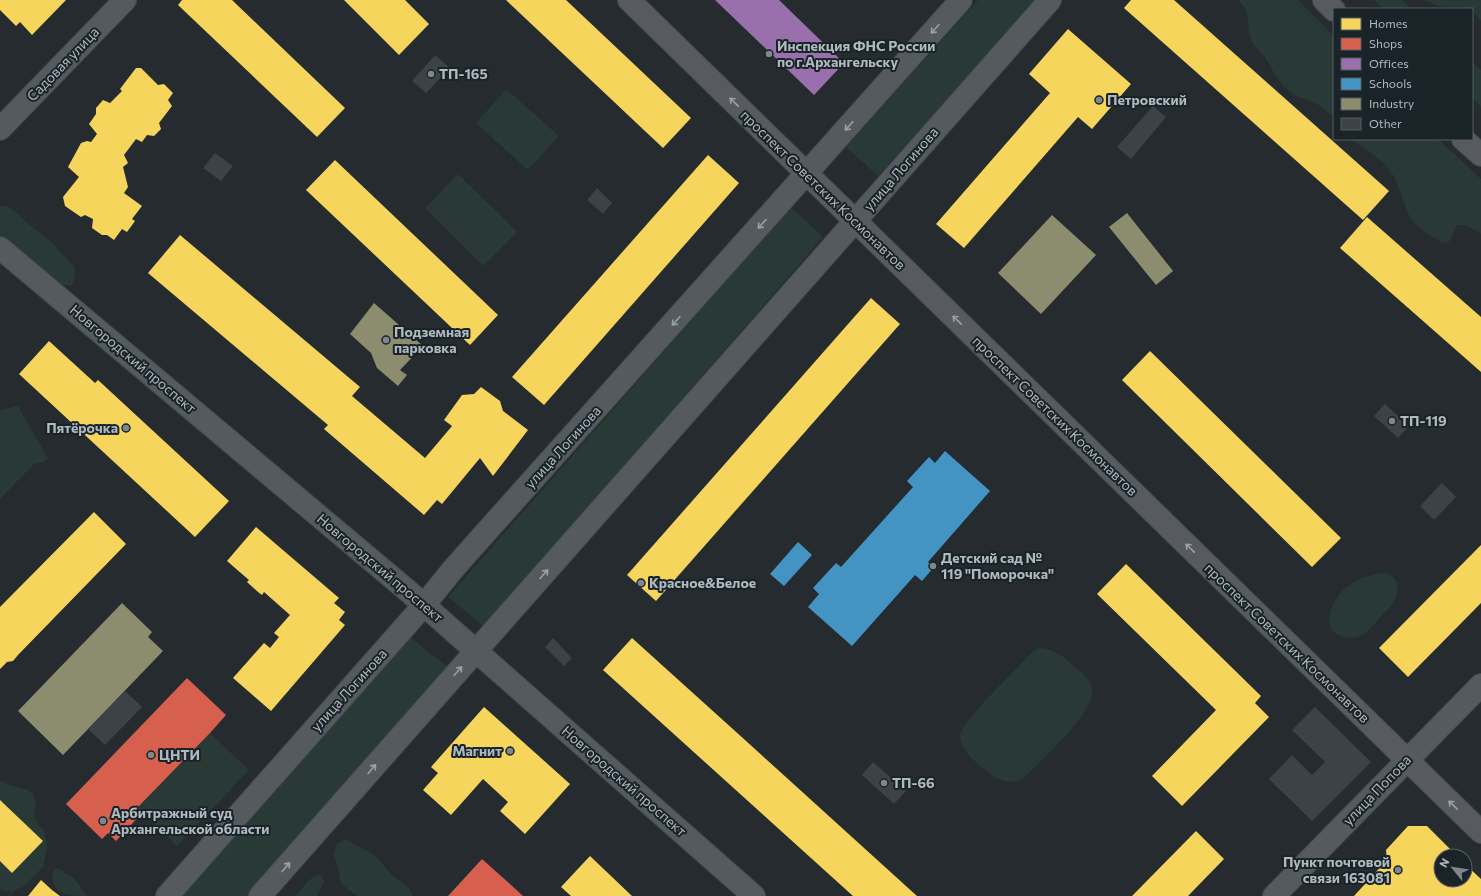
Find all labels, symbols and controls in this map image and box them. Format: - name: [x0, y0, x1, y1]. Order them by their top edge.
- legend: [1333, 8, 1473, 140]
- text: Homes: [1369, 16, 1407, 30]
- street label: Садовая улица: [23, 23, 102, 104]
- one-way arrow: [930, 24, 940, 34]
- text: Shops: [1369, 36, 1403, 50]
- place label: Инспекция ФНС России по г.Архангельску: [777, 37, 935, 70]
- marker: Инспекция ФНС России по г.Архангельску: [764, 49, 774, 59]
- text: Offices: [1369, 56, 1409, 70]
- place label: ТП-165: [439, 65, 488, 82]
- marker: ТП-165: [426, 69, 436, 79]
- text: Schools: [1369, 76, 1412, 90]
- place label: Петровский: [1107, 91, 1187, 108]
- marker: Петровский: [1094, 95, 1104, 105]
- text: Industry: [1369, 96, 1414, 110]
- one-way arrow: [729, 97, 739, 107]
- street label: проспект Советских Космонавтов: [737, 106, 909, 273]
- text: Other: [1369, 116, 1402, 130]
- one-way arrow: [844, 121, 853, 132]
- street label: улица Логинова: [860, 123, 942, 214]
- one-way arrow: [758, 218, 767, 229]
- street label: Новгородский проспект: [67, 301, 200, 417]
- one-way arrow: [671, 315, 680, 326]
- one-way arrow: [952, 315, 962, 325]
- place label: Подземная парковка: [394, 323, 469, 356]
- street label: проспект Советских Космонавтов: [969, 332, 1141, 499]
- marker: Подземная парковка: [381, 335, 391, 345]
- street label: улица Логинова: [521, 402, 604, 491]
- place label: ТП-119: [1400, 412, 1447, 429]
- marker: ТП-119: [1387, 416, 1397, 426]
- place label: Пятёрочка: [46, 419, 118, 436]
- marker: Пятёрочка: [121, 423, 131, 433]
- street label: Новгородский проспект: [314, 510, 447, 626]
- one-way arrow: [1185, 543, 1195, 553]
- place label: Детский сад № 119 "Поморочка": [941, 549, 1054, 582]
- street label: проспект Советских Космонавтов: [1201, 559, 1373, 726]
- marker: Детский сад № 119 "Поморочка": [928, 561, 938, 571]
- one-way arrow: [539, 569, 549, 579]
- place label: Красное&Белое: [649, 574, 756, 591]
- marker: Красное&Белое: [636, 578, 646, 588]
- street label: улица Логинова: [307, 645, 390, 734]
- one-way arrow: [453, 666, 462, 676]
- street label: Новгородский проспект: [559, 722, 690, 840]
- place label: Магнит: [452, 742, 502, 759]
- place label: ЦНТИ: [159, 746, 200, 763]
- marker: Магнит: [505, 746, 515, 756]
- marker: ЦНТИ: [146, 750, 156, 760]
- street label: улица Попова: [1339, 751, 1414, 828]
- one-way arrow: [367, 764, 377, 774]
- place label: ТП-66: [892, 774, 935, 791]
- marker: ТП-66: [879, 778, 889, 788]
- one-way arrow: [1448, 800, 1458, 810]
- place label: Арбитражный суд Архангельской области: [111, 804, 269, 837]
- marker: Арбитражный суд Архангельской области: [98, 816, 108, 826]
- north arrow: [1433, 848, 1473, 888]
- place label: Пункт почтовой связи 163081: [1283, 853, 1390, 886]
- text: N: [1436, 856, 1452, 870]
- one-way arrow: [282, 862, 291, 872]
- marker: Пункт почтовой связи 163081: [1393, 865, 1403, 875]

